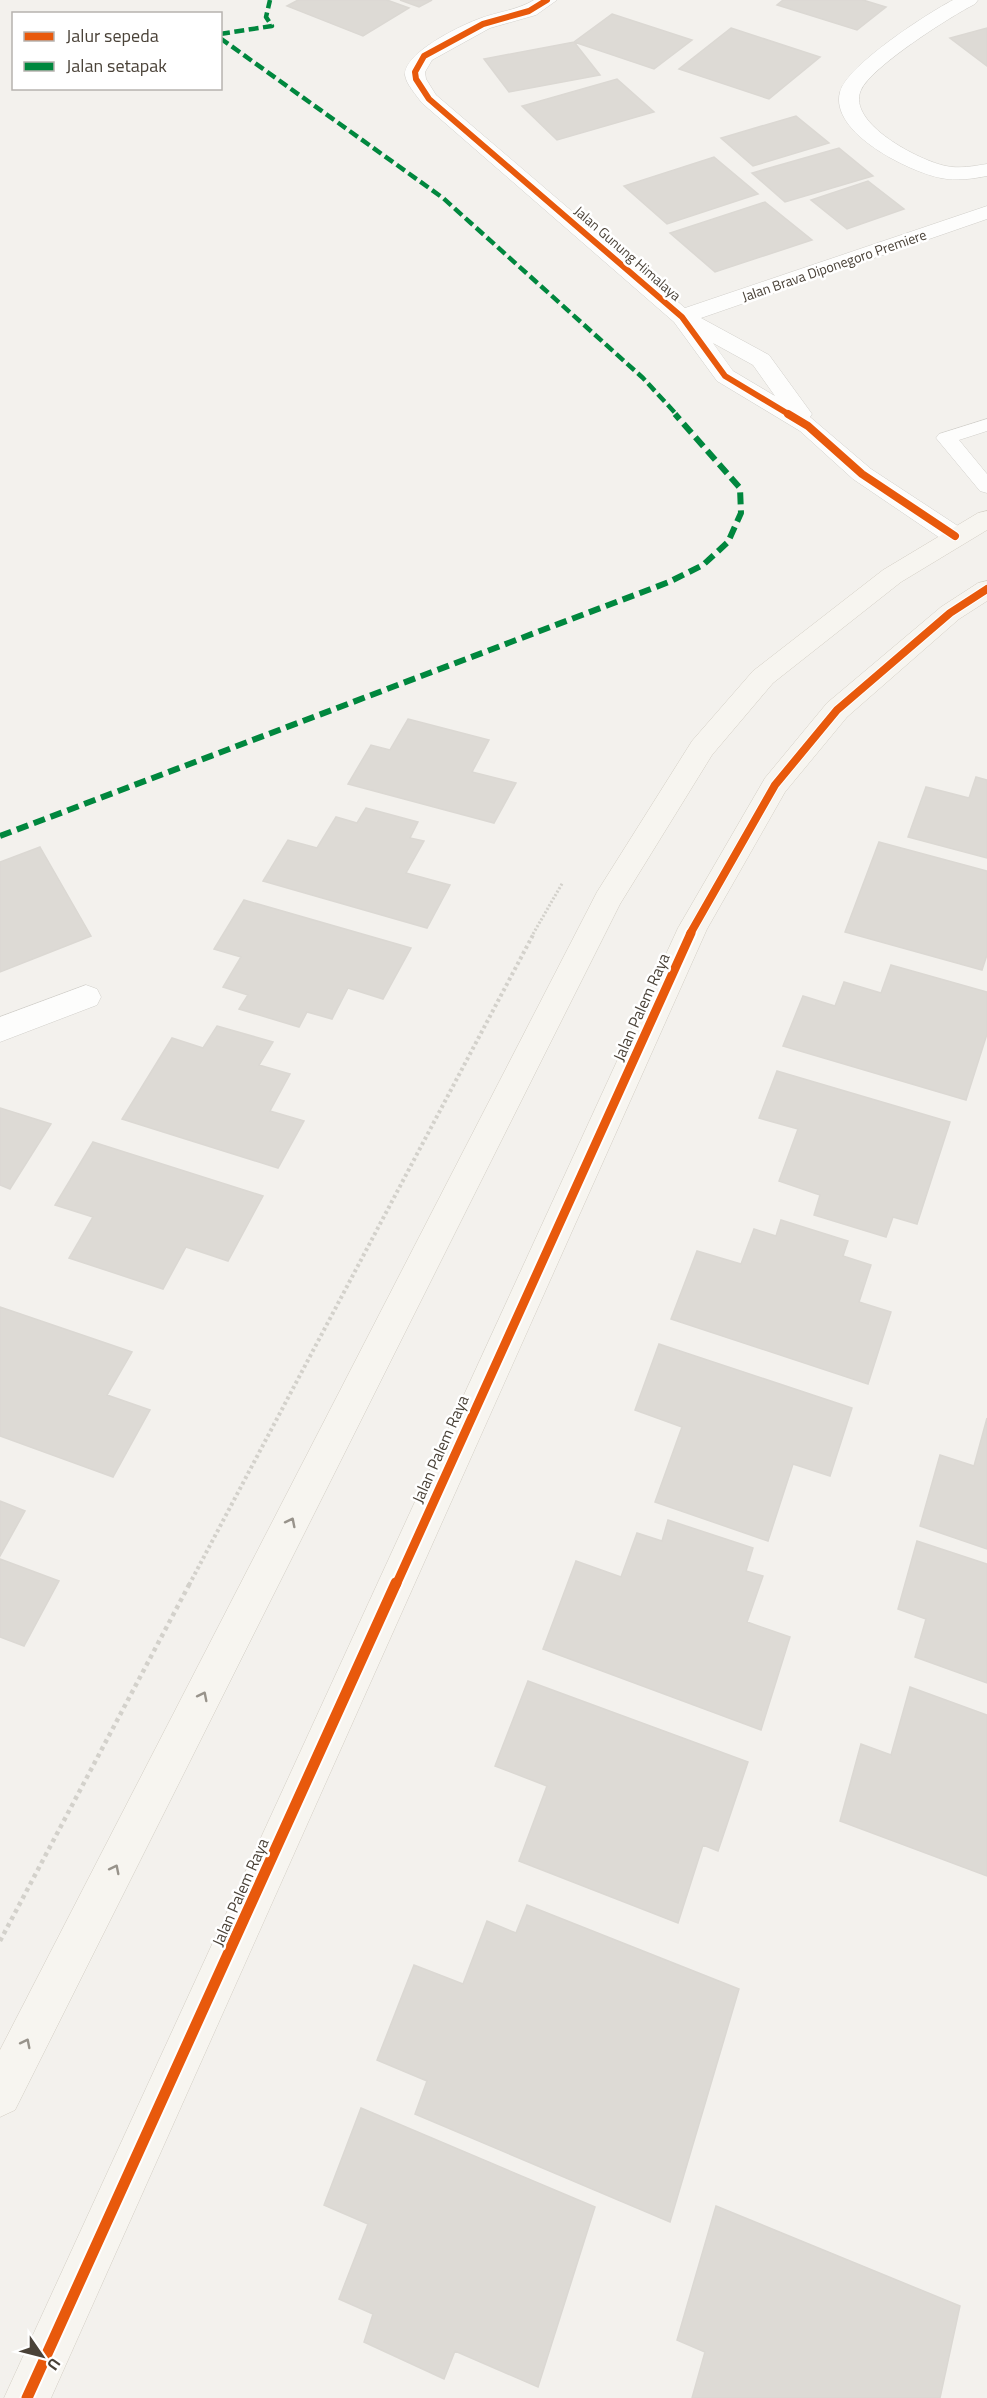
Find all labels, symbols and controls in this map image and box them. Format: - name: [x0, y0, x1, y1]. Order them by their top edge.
- legend: [12, 12, 222, 90]
- text: Jalur sepeda: [66, 22, 159, 49]
- text: Jalan setapak: [66, 52, 167, 79]
- street label: Jalan Gunung Himalaya: [570, 201, 686, 305]
- street label: Jalan Brava Diponegoro Premiere: [739, 223, 929, 307]
- street label: Jalan Palem Raya: [606, 949, 676, 1065]
- street label: Jalan Palem Raya: [405, 1391, 475, 1507]
- one-way arrow: [284, 1517, 296, 1528]
- one-way arrow: [196, 1691, 207, 1702]
- street label: Jalan Palem Raya: [205, 1834, 275, 1950]
- one-way arrow: [108, 1865, 119, 1876]
- one-way arrow: [19, 2039, 31, 2050]
- north arrow: [12, 2326, 72, 2386]
- text: U: [41, 2353, 67, 2376]

